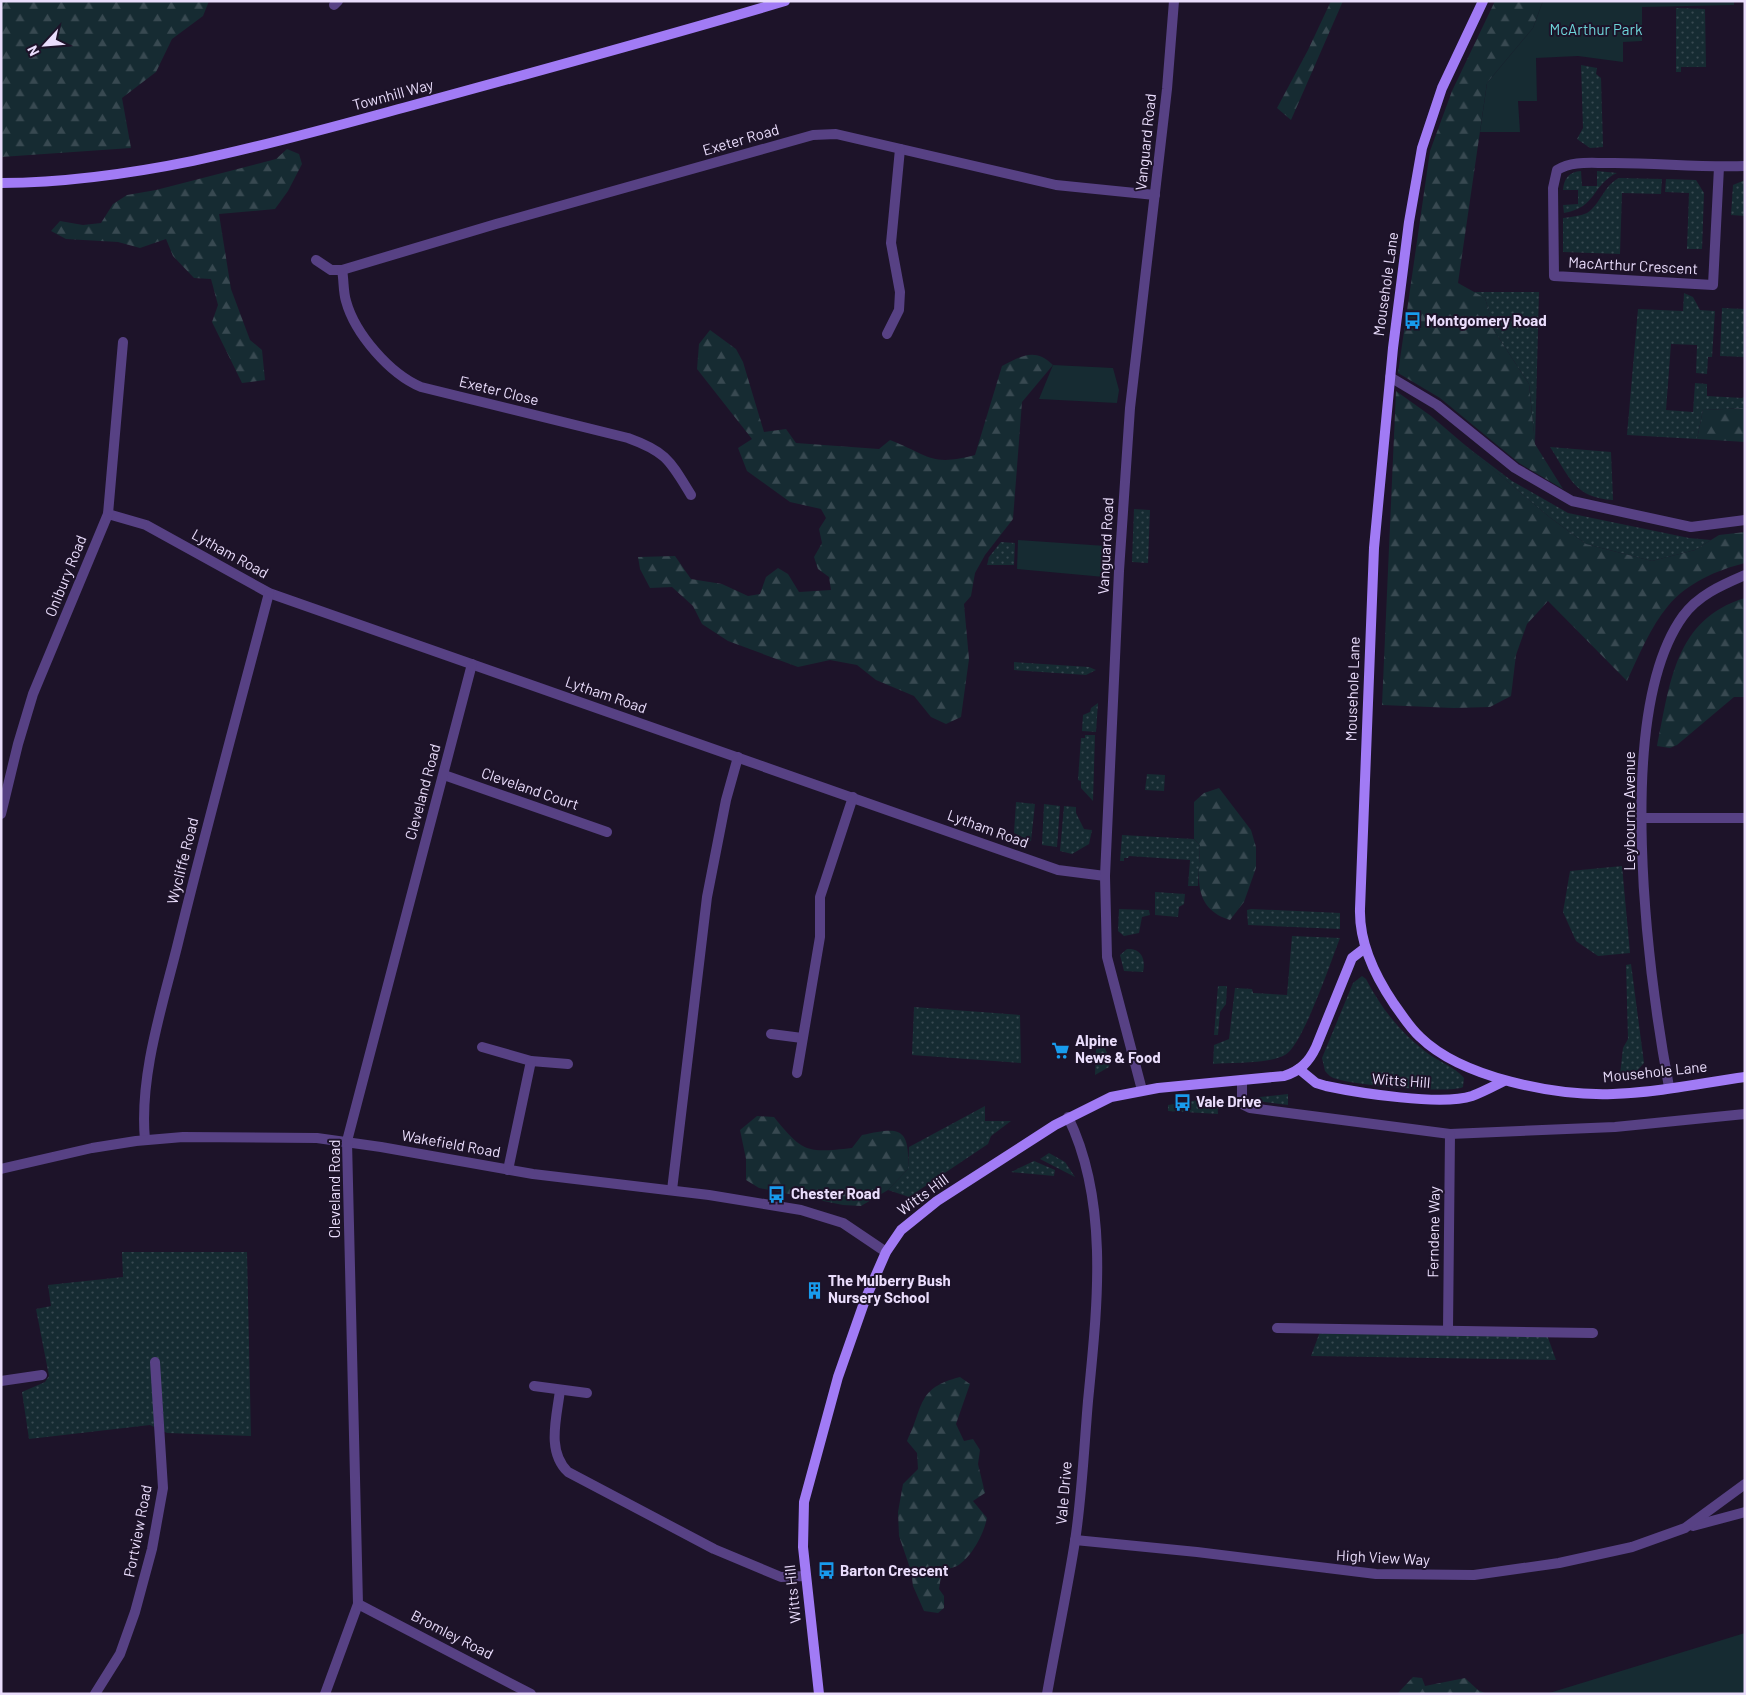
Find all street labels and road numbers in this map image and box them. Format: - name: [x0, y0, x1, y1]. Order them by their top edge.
- street label: Townhill Way: [350, 75, 435, 113]
- street label: Vanguard Road: [1131, 93, 1159, 191]
- street label: Exeter Road: [700, 120, 781, 159]
- street label: Mousehole Lane: [1369, 231, 1401, 337]
- street label: MacArthur Crescent: [1568, 253, 1698, 277]
- street label: Exeter Close: [458, 371, 541, 409]
- street label: Vanguard Road: [1093, 497, 1117, 595]
- street label: Lytham Road: [189, 525, 272, 582]
- street label: Onibury Road: [41, 532, 90, 619]
- street label: Mousehole Lane: [1341, 636, 1363, 742]
- street label: Lytham Road: [563, 672, 649, 716]
- street label: Cleveland Road: [401, 742, 443, 842]
- street label: Leybourne Avenue: [1620, 751, 1638, 871]
- street label: Cleveland Court: [479, 763, 581, 813]
- street label: Lytham Road: [945, 805, 1031, 851]
- street label: Wycliffe Road: [163, 815, 202, 906]
- street label: Mousehole Lane: [1602, 1057, 1708, 1085]
- street label: Witts Hill: [1371, 1069, 1431, 1091]
- street label: Wakefield Road: [400, 1125, 502, 1161]
- street label: Cleveland Road: [325, 1140, 343, 1238]
- street label: Witts Hill: [893, 1170, 951, 1219]
- street label: Ferndene Way: [1423, 1186, 1443, 1278]
- street label: Vale Drive: [1051, 1460, 1075, 1525]
- street label: Portview Road: [119, 1483, 155, 1578]
- street label: High View Way: [1336, 1546, 1431, 1568]
- street label: Witts Hill: [780, 1564, 804, 1624]
- street label: Bromley Road: [408, 1606, 497, 1662]

